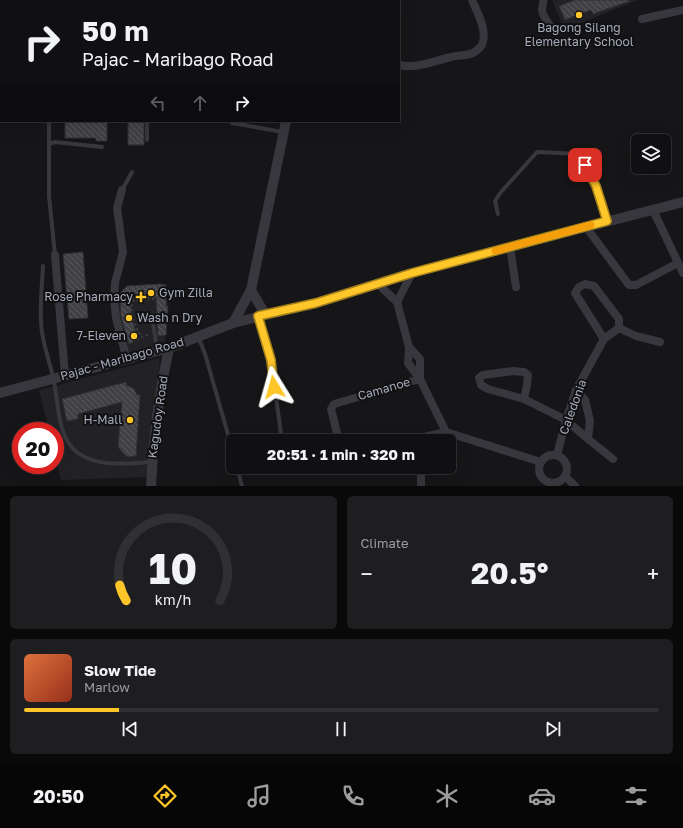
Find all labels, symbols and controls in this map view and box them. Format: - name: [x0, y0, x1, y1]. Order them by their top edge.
- marker: Bagong Silang Elementary School: [574, 10, 584, 20]
- text: 50 m: [82, 14, 149, 47]
- icon: right: [16, 16, 68, 68]
- place label: Bagong Silang Elementary School: [524, 20, 634, 49]
- text: Pajac - Maribago Road: [82, 48, 274, 70]
- icon: left: [147, 92, 169, 114]
- icon: ahead: [189, 92, 211, 114]
- icon: right: [231, 92, 253, 114]
- map controls: [631, 134, 671, 174]
- button: layers: [631, 134, 671, 174]
- pin: [568, 148, 602, 182]
- icon: arrive: [574, 154, 596, 176]
- place label: Gym Zilla: [159, 285, 213, 300]
- marker: Gym Zilla: [146, 288, 156, 298]
- place label: Rose Pharmacy: [44, 289, 133, 304]
- marker: Rose Pharmacy: [136, 292, 146, 302]
- place label: Wash n Dry: [137, 310, 202, 325]
- marker: Wash n Dry: [124, 313, 134, 323]
- place label: 7-Eleven: [76, 328, 126, 343]
- marker: 7-Eleven: [129, 331, 139, 341]
- street label: Pajac - Maribago Road: [58, 334, 185, 383]
- position arrow: [253, 366, 295, 408]
- street label: Camanoe: [356, 374, 412, 403]
- street label: Kagudoy Road: [144, 375, 171, 459]
- street label: Caledonia: [556, 377, 589, 436]
- place label: H-Mall: [84, 412, 122, 427]
- marker: H-Mall: [125, 415, 135, 425]
- speed limit sign: 20: [12, 422, 64, 474]
- text: 20:51 · 1 min · 320 m: [267, 445, 415, 463]
- text: Climate: [361, 535, 408, 551]
- text: 10: [149, 542, 197, 592]
- text: 20.5°: [471, 555, 548, 591]
- text: −: [361, 560, 373, 587]
- text: +: [647, 560, 659, 587]
- text: km/h: [155, 590, 191, 607]
- text: Slow Tide: [84, 661, 156, 679]
- text: Marlow: [84, 679, 130, 695]
- icon: previous: [119, 718, 141, 740]
- icon: pause: [330, 718, 352, 740]
- icon: next: [542, 718, 564, 740]
- icon: directions: [151, 782, 179, 810]
- icon: music: [245, 782, 273, 810]
- icon: phone: [339, 782, 367, 810]
- icon: climate: [433, 782, 461, 810]
- icon: car: [528, 782, 556, 810]
- icon: filters: [622, 782, 650, 810]
- text: 20:50: [33, 785, 84, 807]

